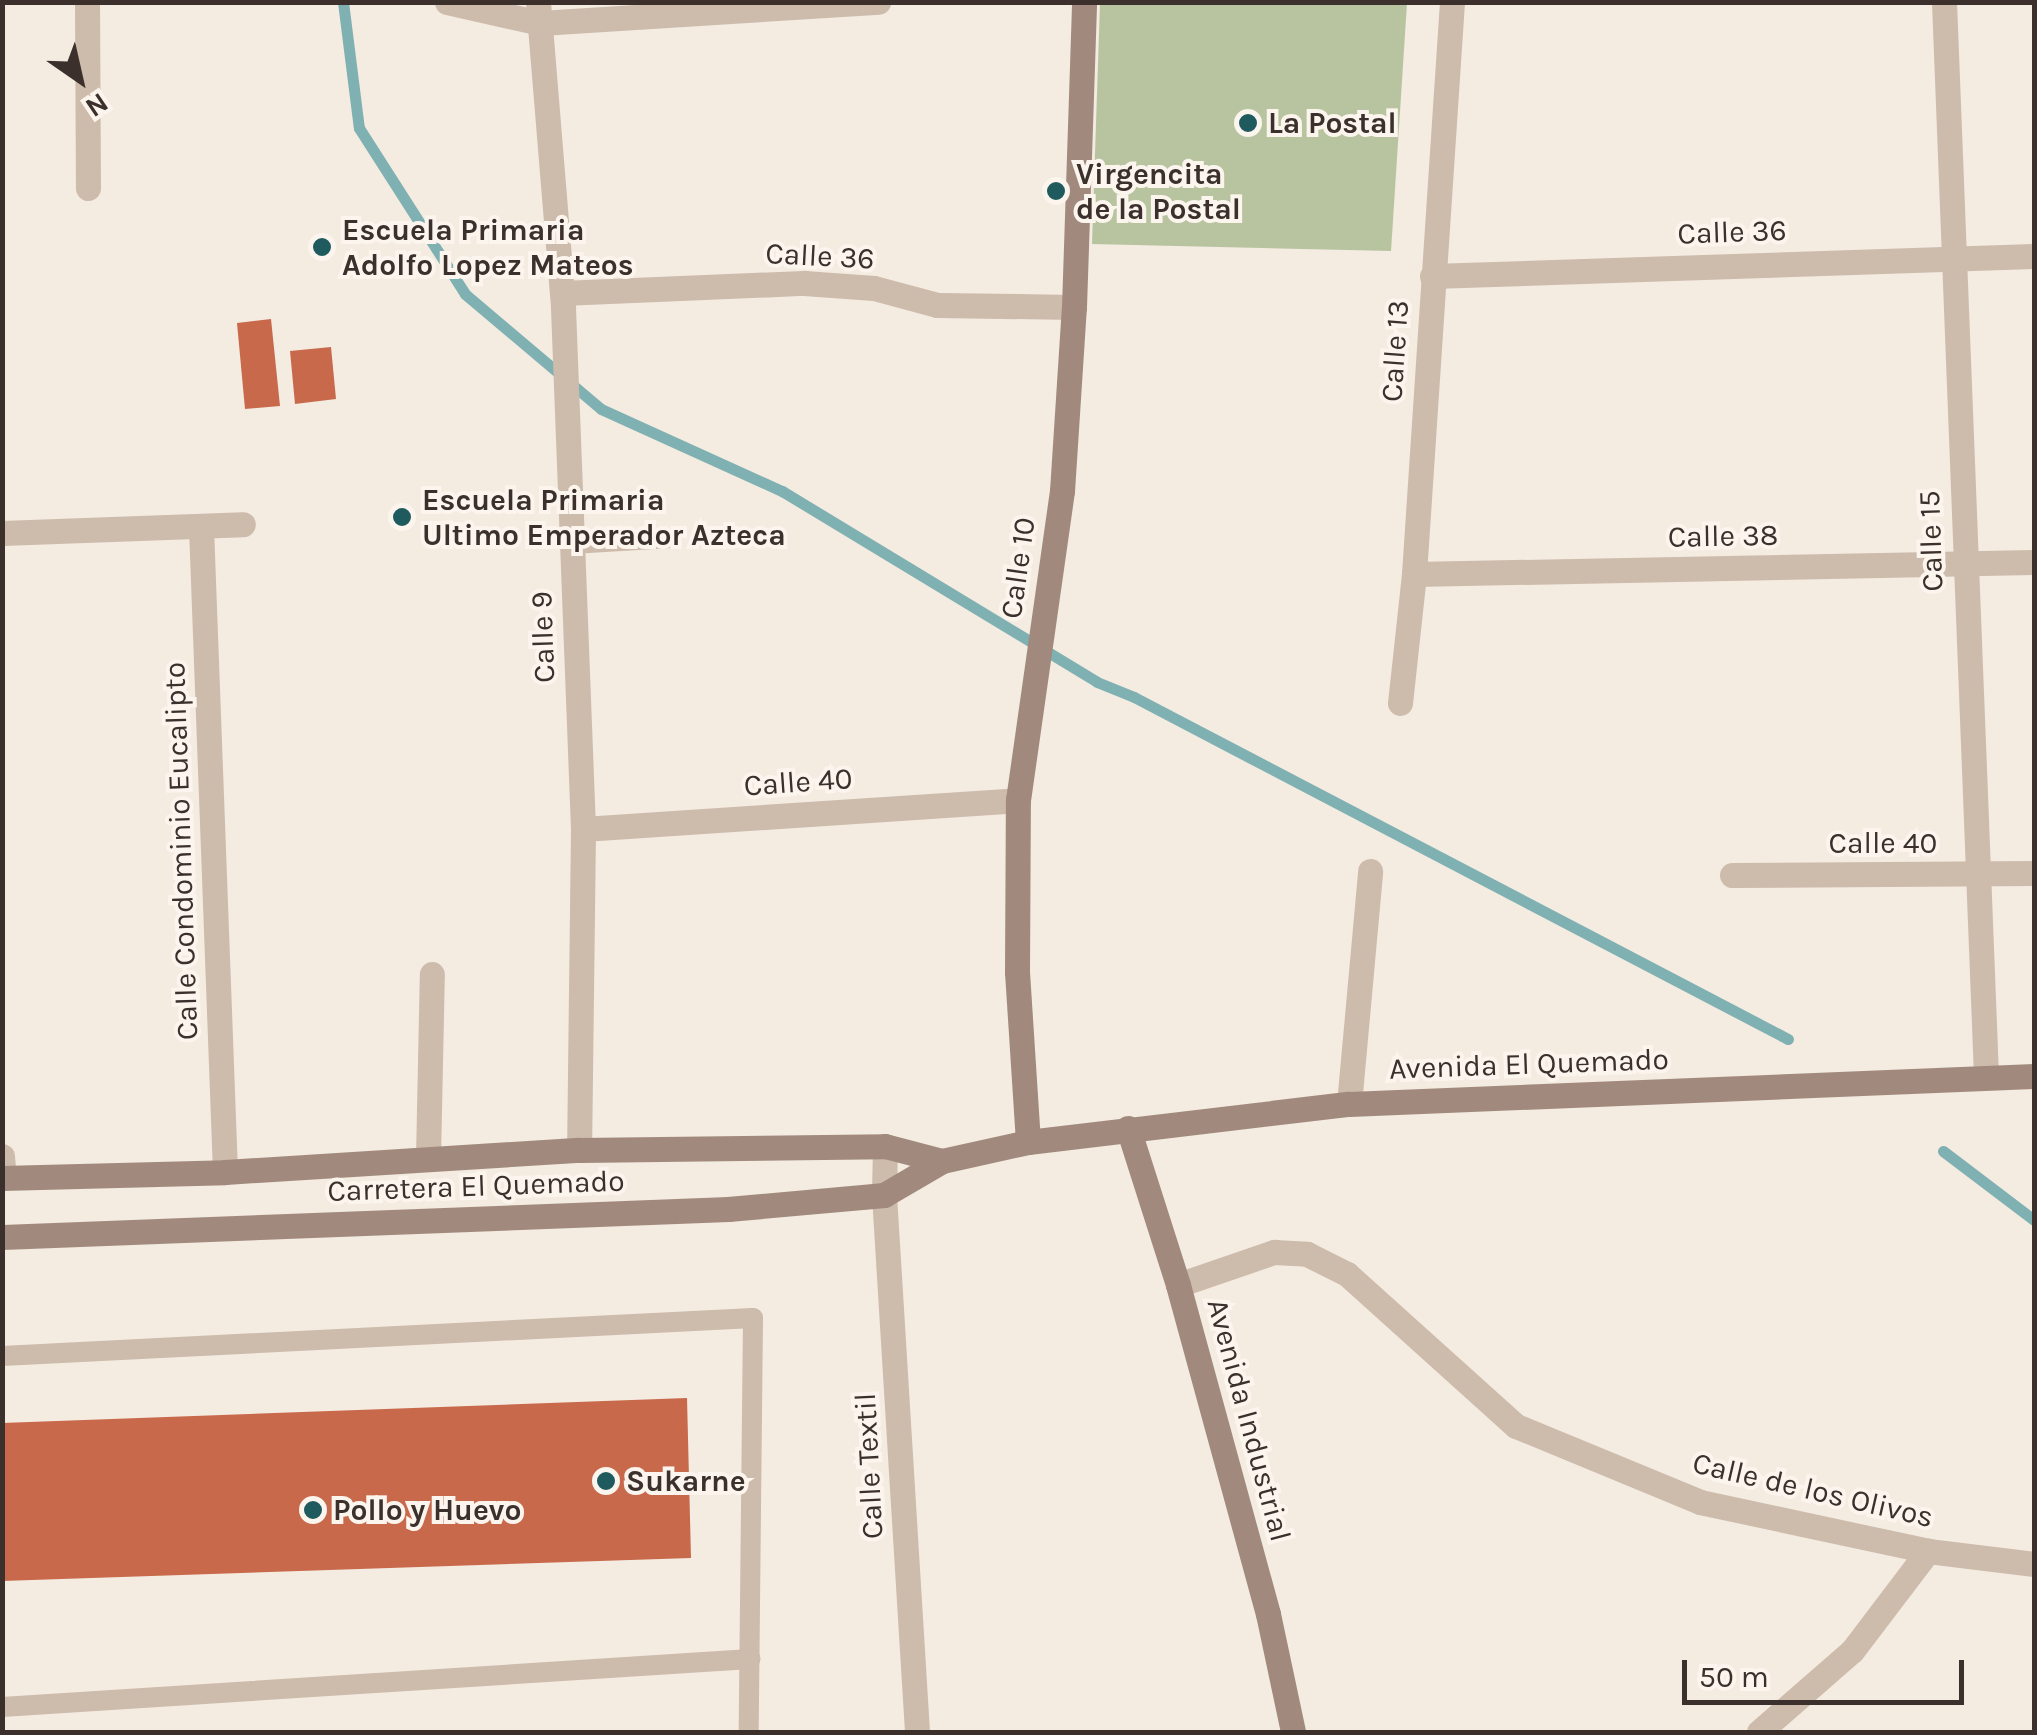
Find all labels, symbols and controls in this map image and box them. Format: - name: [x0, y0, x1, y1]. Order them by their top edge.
- north arrow: [30, 30, 130, 130]
- text: N: [80, 86, 115, 125]
- place label: La Postal: [1268, 105, 1397, 141]
- marker: La Postal: [1237, 112, 1259, 134]
- place label: Virgencita de la Postal: [1076, 156, 1241, 226]
- marker: Virgencita de la Postal: [1045, 180, 1067, 202]
- place label: Escuela Primaria Adolfo Lopez Mateos: [342, 212, 634, 282]
- street label: Calle 36: [1677, 212, 1787, 252]
- street label: Calle 36: [765, 235, 875, 277]
- marker: Escuela Primaria Adolfo Lopez Mateos: [311, 236, 333, 258]
- street label: Calle 13: [1373, 299, 1417, 403]
- place label: Escuela Primaria Ultimo Emperador Azteca: [422, 482, 786, 552]
- street label: Calle 15: [1911, 490, 1951, 592]
- marker: Escuela Primaria Ultimo Emperador Azteca: [391, 506, 413, 528]
- street label: Calle 10: [993, 515, 1043, 621]
- street label: Calle 38: [1668, 517, 1778, 555]
- street label: Calle 9: [523, 591, 563, 683]
- street label: Calle Condominio Eucalipto: [156, 661, 206, 1041]
- street label: Calle 40: [742, 760, 854, 804]
- street label: Calle 40: [1829, 825, 1937, 861]
- street label: Avenida El Quemado: [1389, 1041, 1669, 1087]
- street label: Carretera El Quemado: [327, 1163, 625, 1209]
- street label: Avenida Industrial: [1199, 1295, 1299, 1545]
- street label: Calle Textil: [847, 1392, 891, 1540]
- street label: Calle de los Olivos: [1689, 1445, 1937, 1535]
- place label: Sukarne: [626, 1463, 746, 1499]
- marker: Sukarne: [595, 1470, 617, 1492]
- place label: Pollo y Huevo: [333, 1492, 521, 1528]
- marker: Pollo y Huevo: [302, 1499, 324, 1521]
- scale bar: [1687, 1640, 1970, 1702]
- text: 50 m: [1699, 1659, 1769, 1695]

